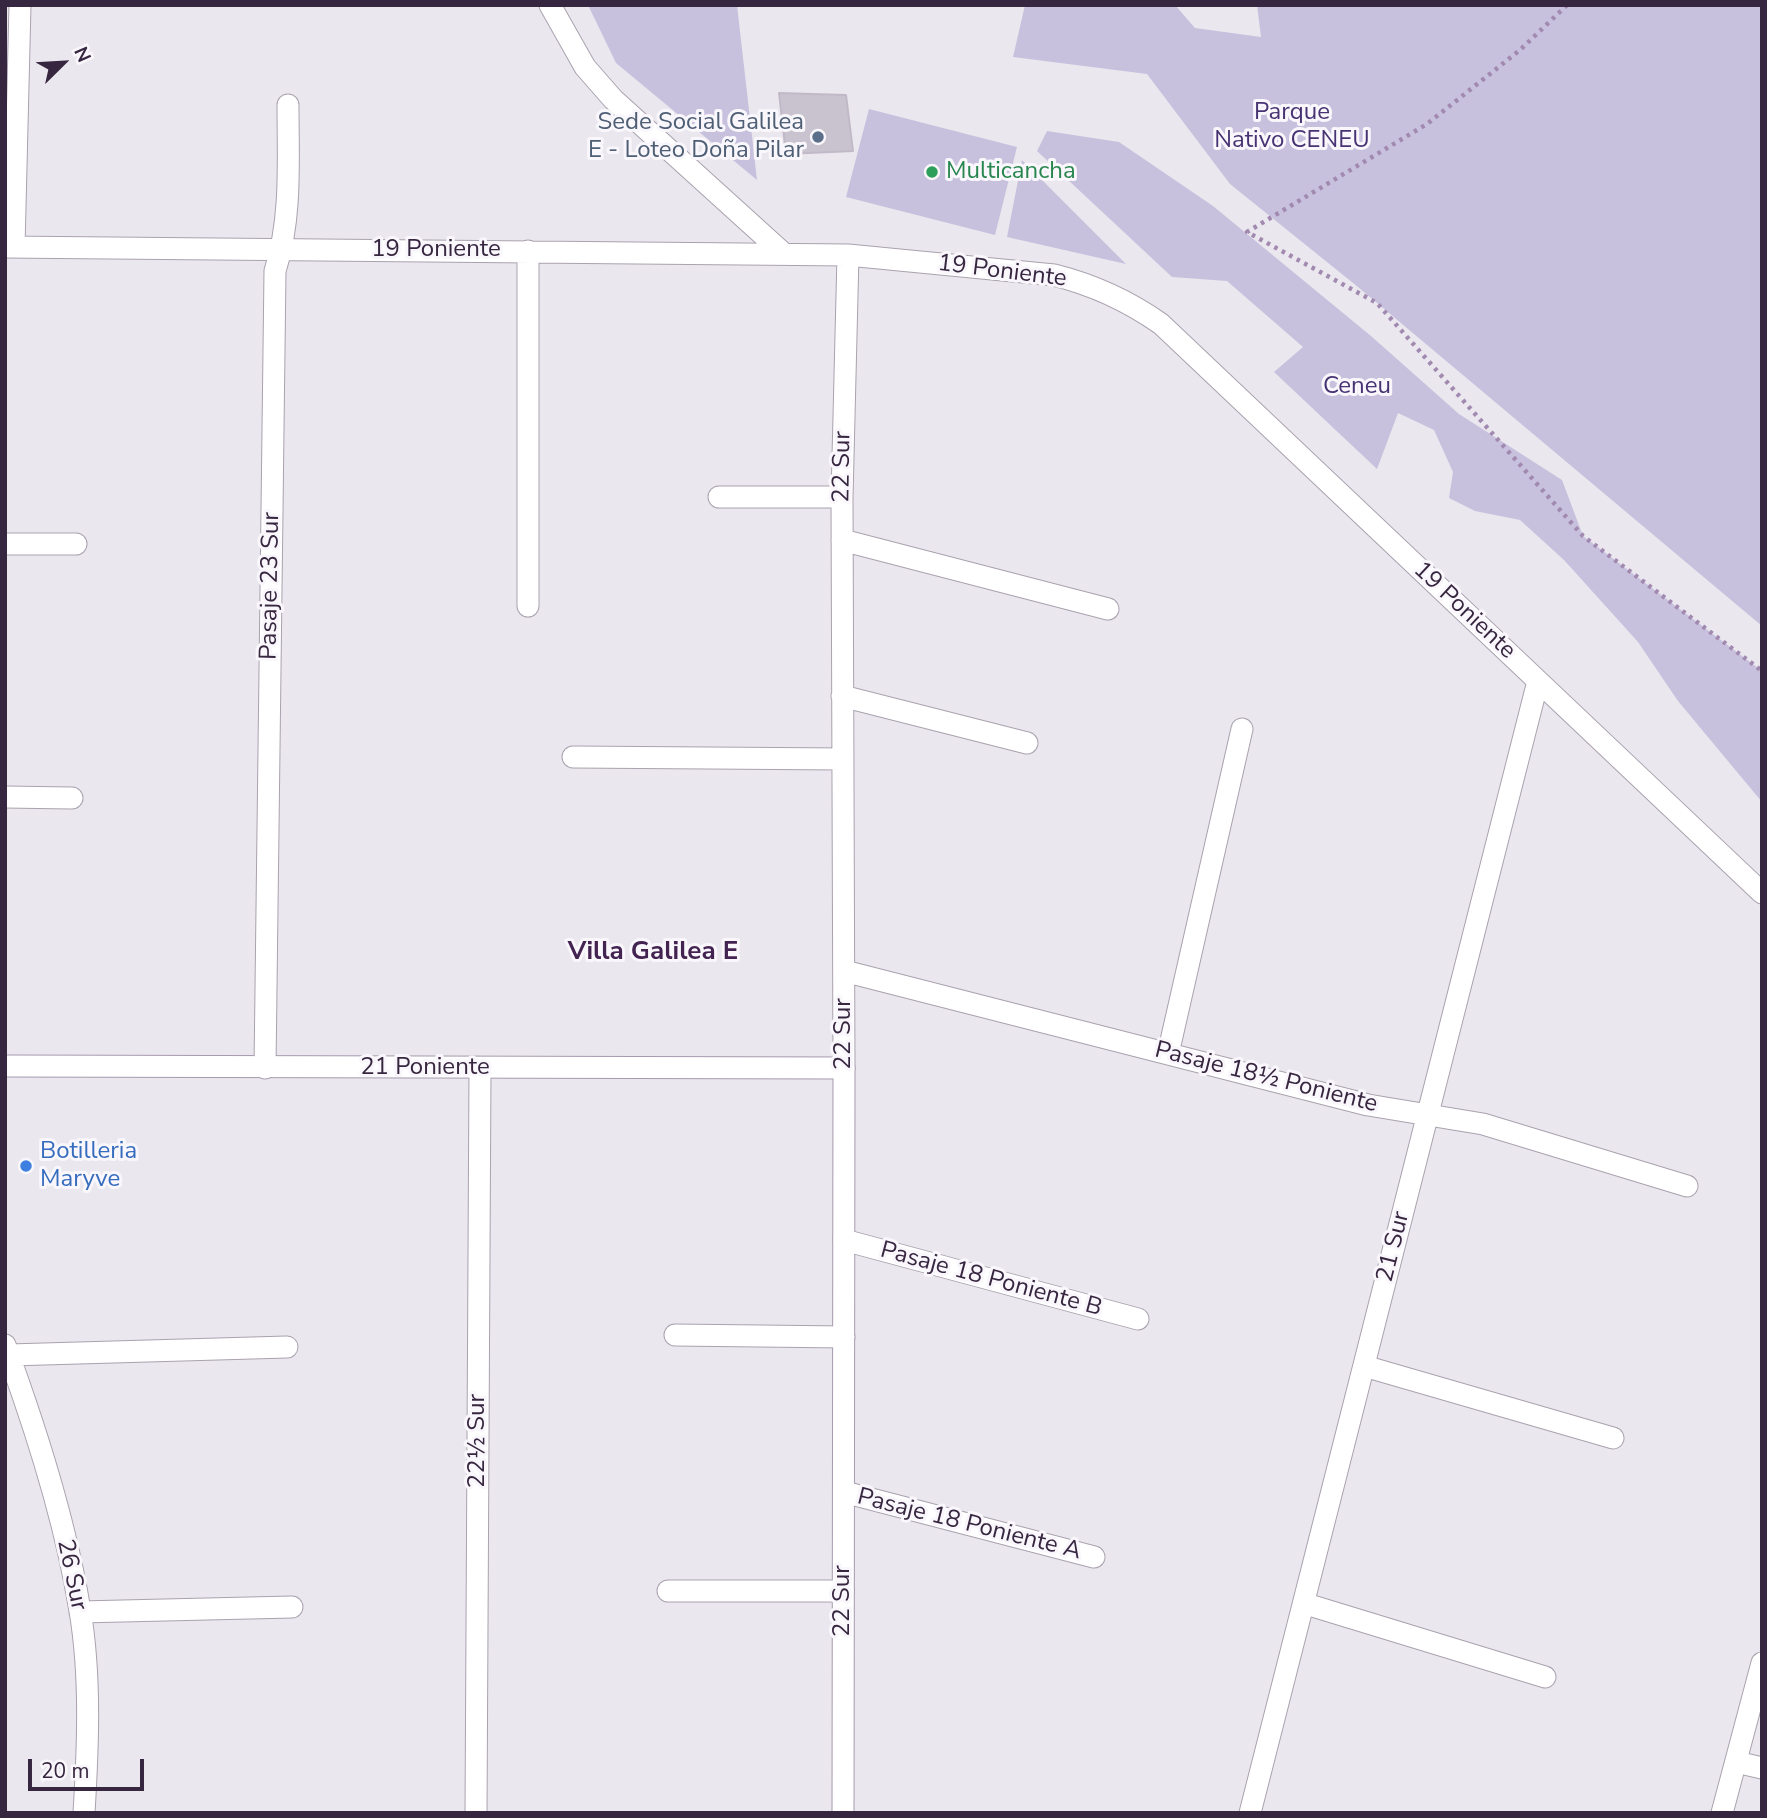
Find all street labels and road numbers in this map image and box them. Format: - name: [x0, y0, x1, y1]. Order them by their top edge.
- street label: 19 Poniente: [371, 236, 501, 264]
- street label: 19 Poniente: [936, 250, 1068, 294]
- street label: 22 Sur: [828, 431, 858, 503]
- street label: Pasaje 23 Sur: [255, 512, 287, 660]
- street label: 19 Poniente: [1407, 556, 1521, 666]
- street label: 22 Sur: [830, 998, 858, 1070]
- street label: Pasaje 18½ Poniente: [1152, 1036, 1380, 1120]
- street label: 21 Poniente: [360, 1054, 490, 1082]
- street label: 21 Sur: [1371, 1209, 1417, 1285]
- street label: Pasaje 18 Poniente B: [877, 1237, 1105, 1323]
- street label: 22½ Sur: [464, 1394, 492, 1488]
- street label: Pasaje 18 Poniente A: [854, 1483, 1084, 1567]
- street label: 26 Sur: [49, 1537, 93, 1613]
- street label: 22 Sur: [829, 1565, 857, 1637]

